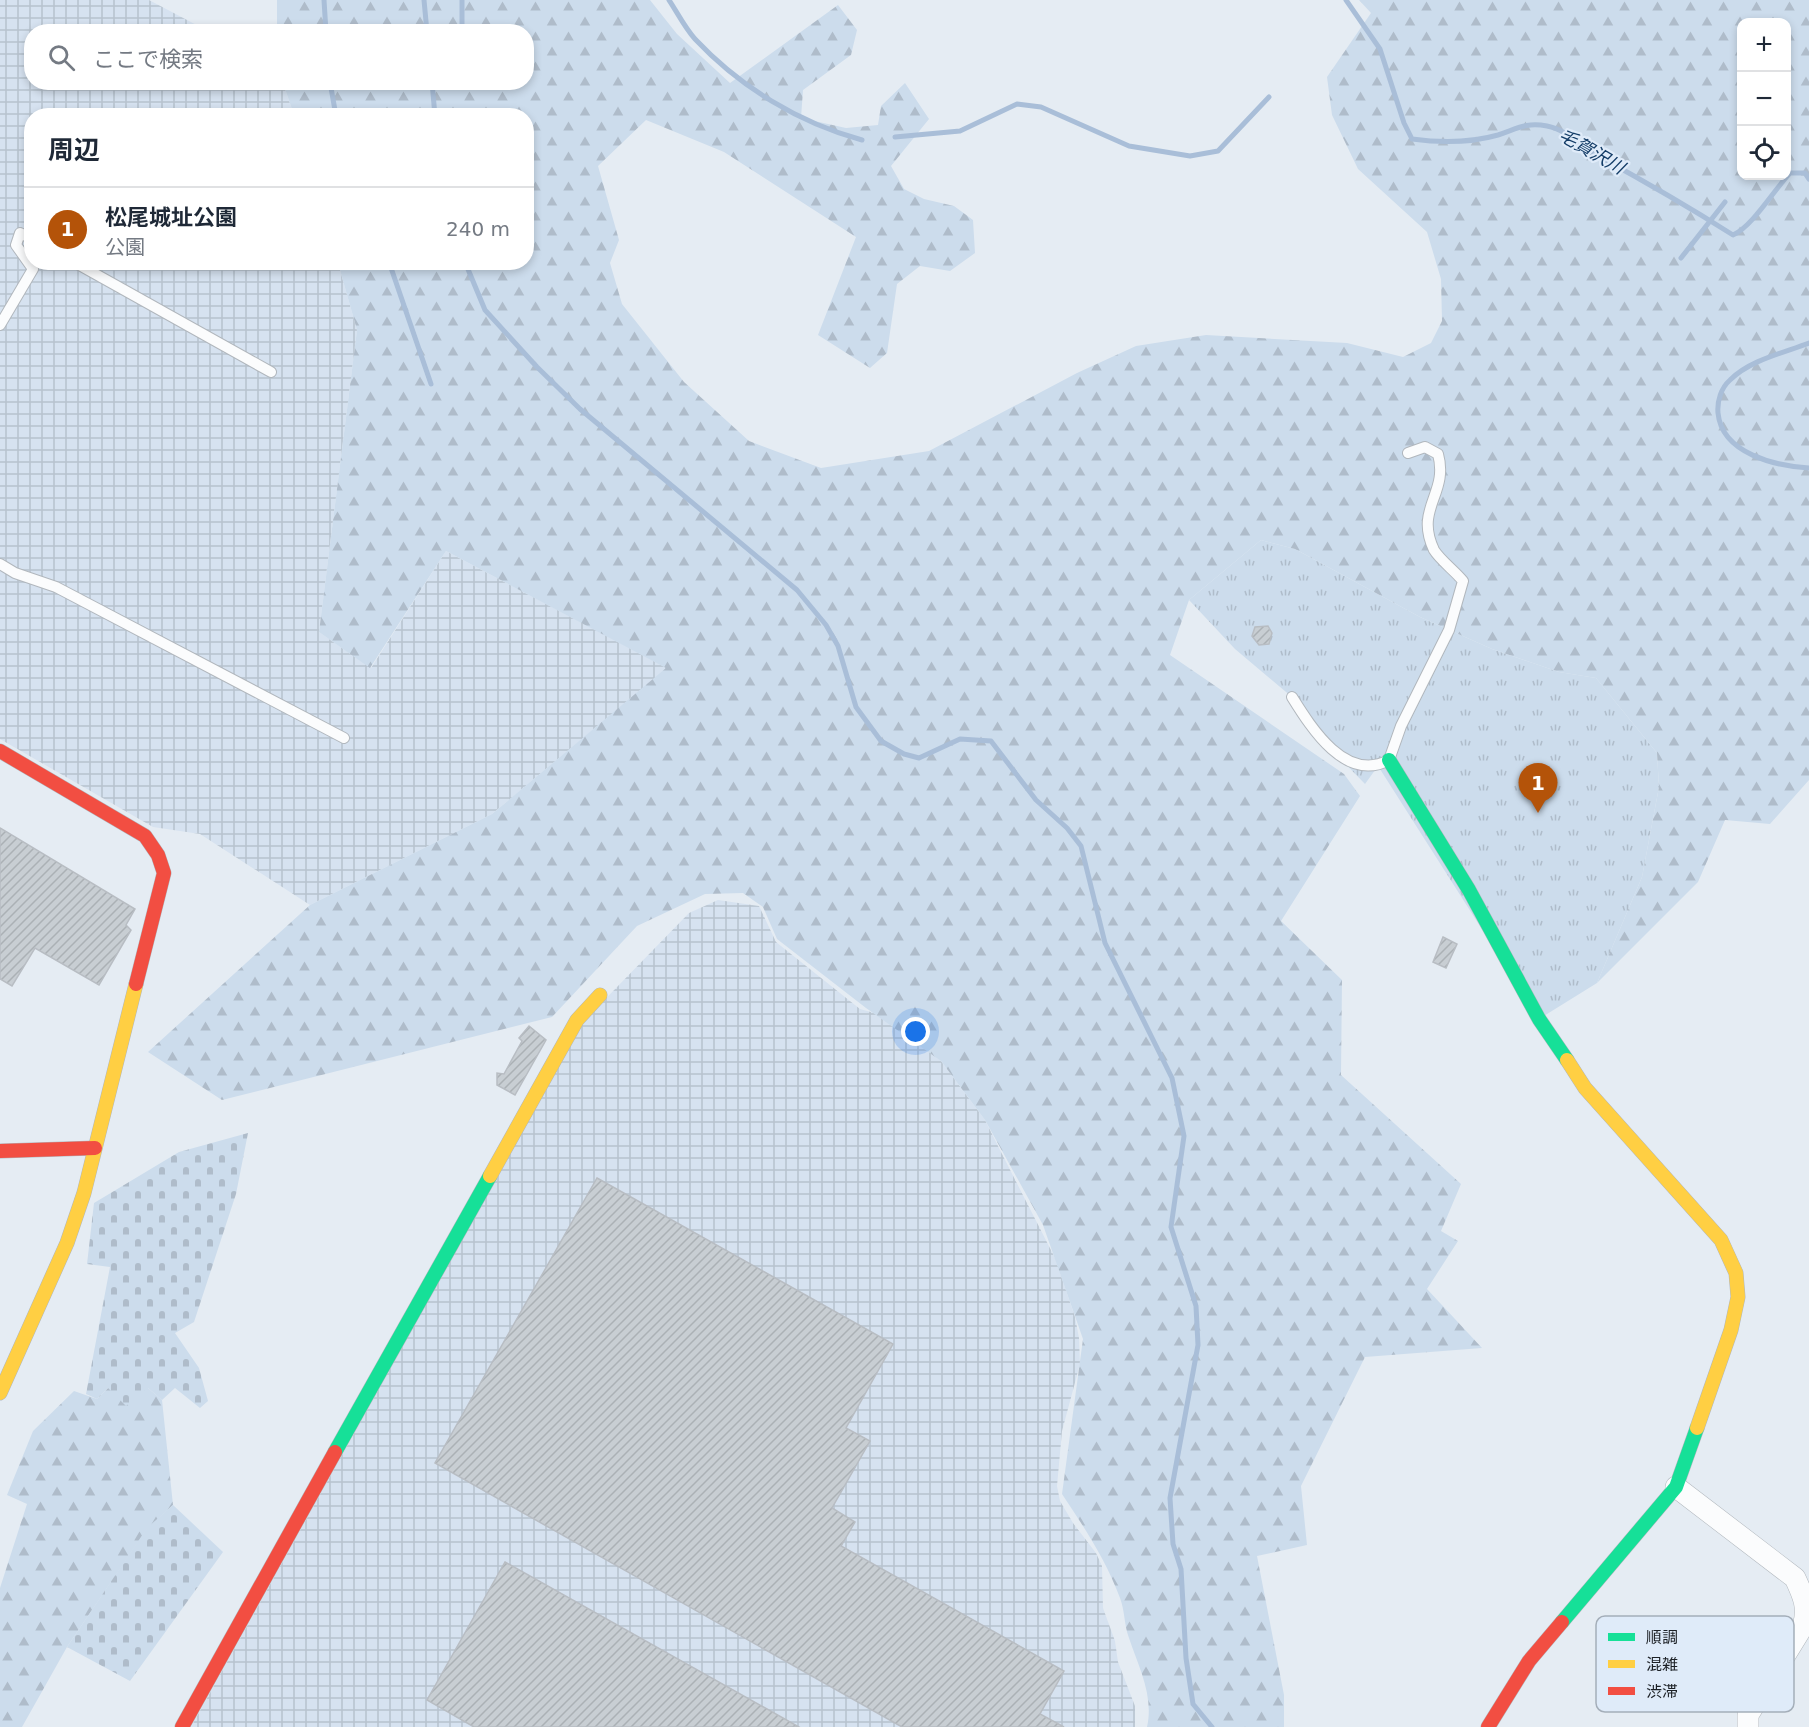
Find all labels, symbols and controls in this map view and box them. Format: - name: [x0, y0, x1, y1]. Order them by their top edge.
- map controls: [1737, 18, 1791, 180]
- button: +: [1737, 18, 1791, 72]
- search box: [24, 24, 534, 90]
- icon: search: [45, 41, 78, 74]
- text: ここで検索: [93, 47, 203, 72]
- button: −: [1737, 72, 1791, 126]
- water label: 毛賀沢川: [1556, 124, 1630, 179]
- button: locate: [1737, 126, 1791, 180]
- text: 周辺: [48, 135, 100, 165]
- text: 松尾城址公園: [105, 205, 237, 230]
- text: 1: [61, 217, 74, 241]
- text: 240 m: [446, 217, 510, 241]
- text: 公園: [105, 235, 145, 259]
- pin: 1: [1518, 764, 1558, 813]
- your location: [901, 1017, 930, 1046]
- legend: [1596, 1616, 1794, 1712]
- text: 順調: [1646, 1628, 1678, 1647]
- text: 混雑: [1646, 1655, 1678, 1674]
- text: 渋滞: [1646, 1682, 1678, 1701]

